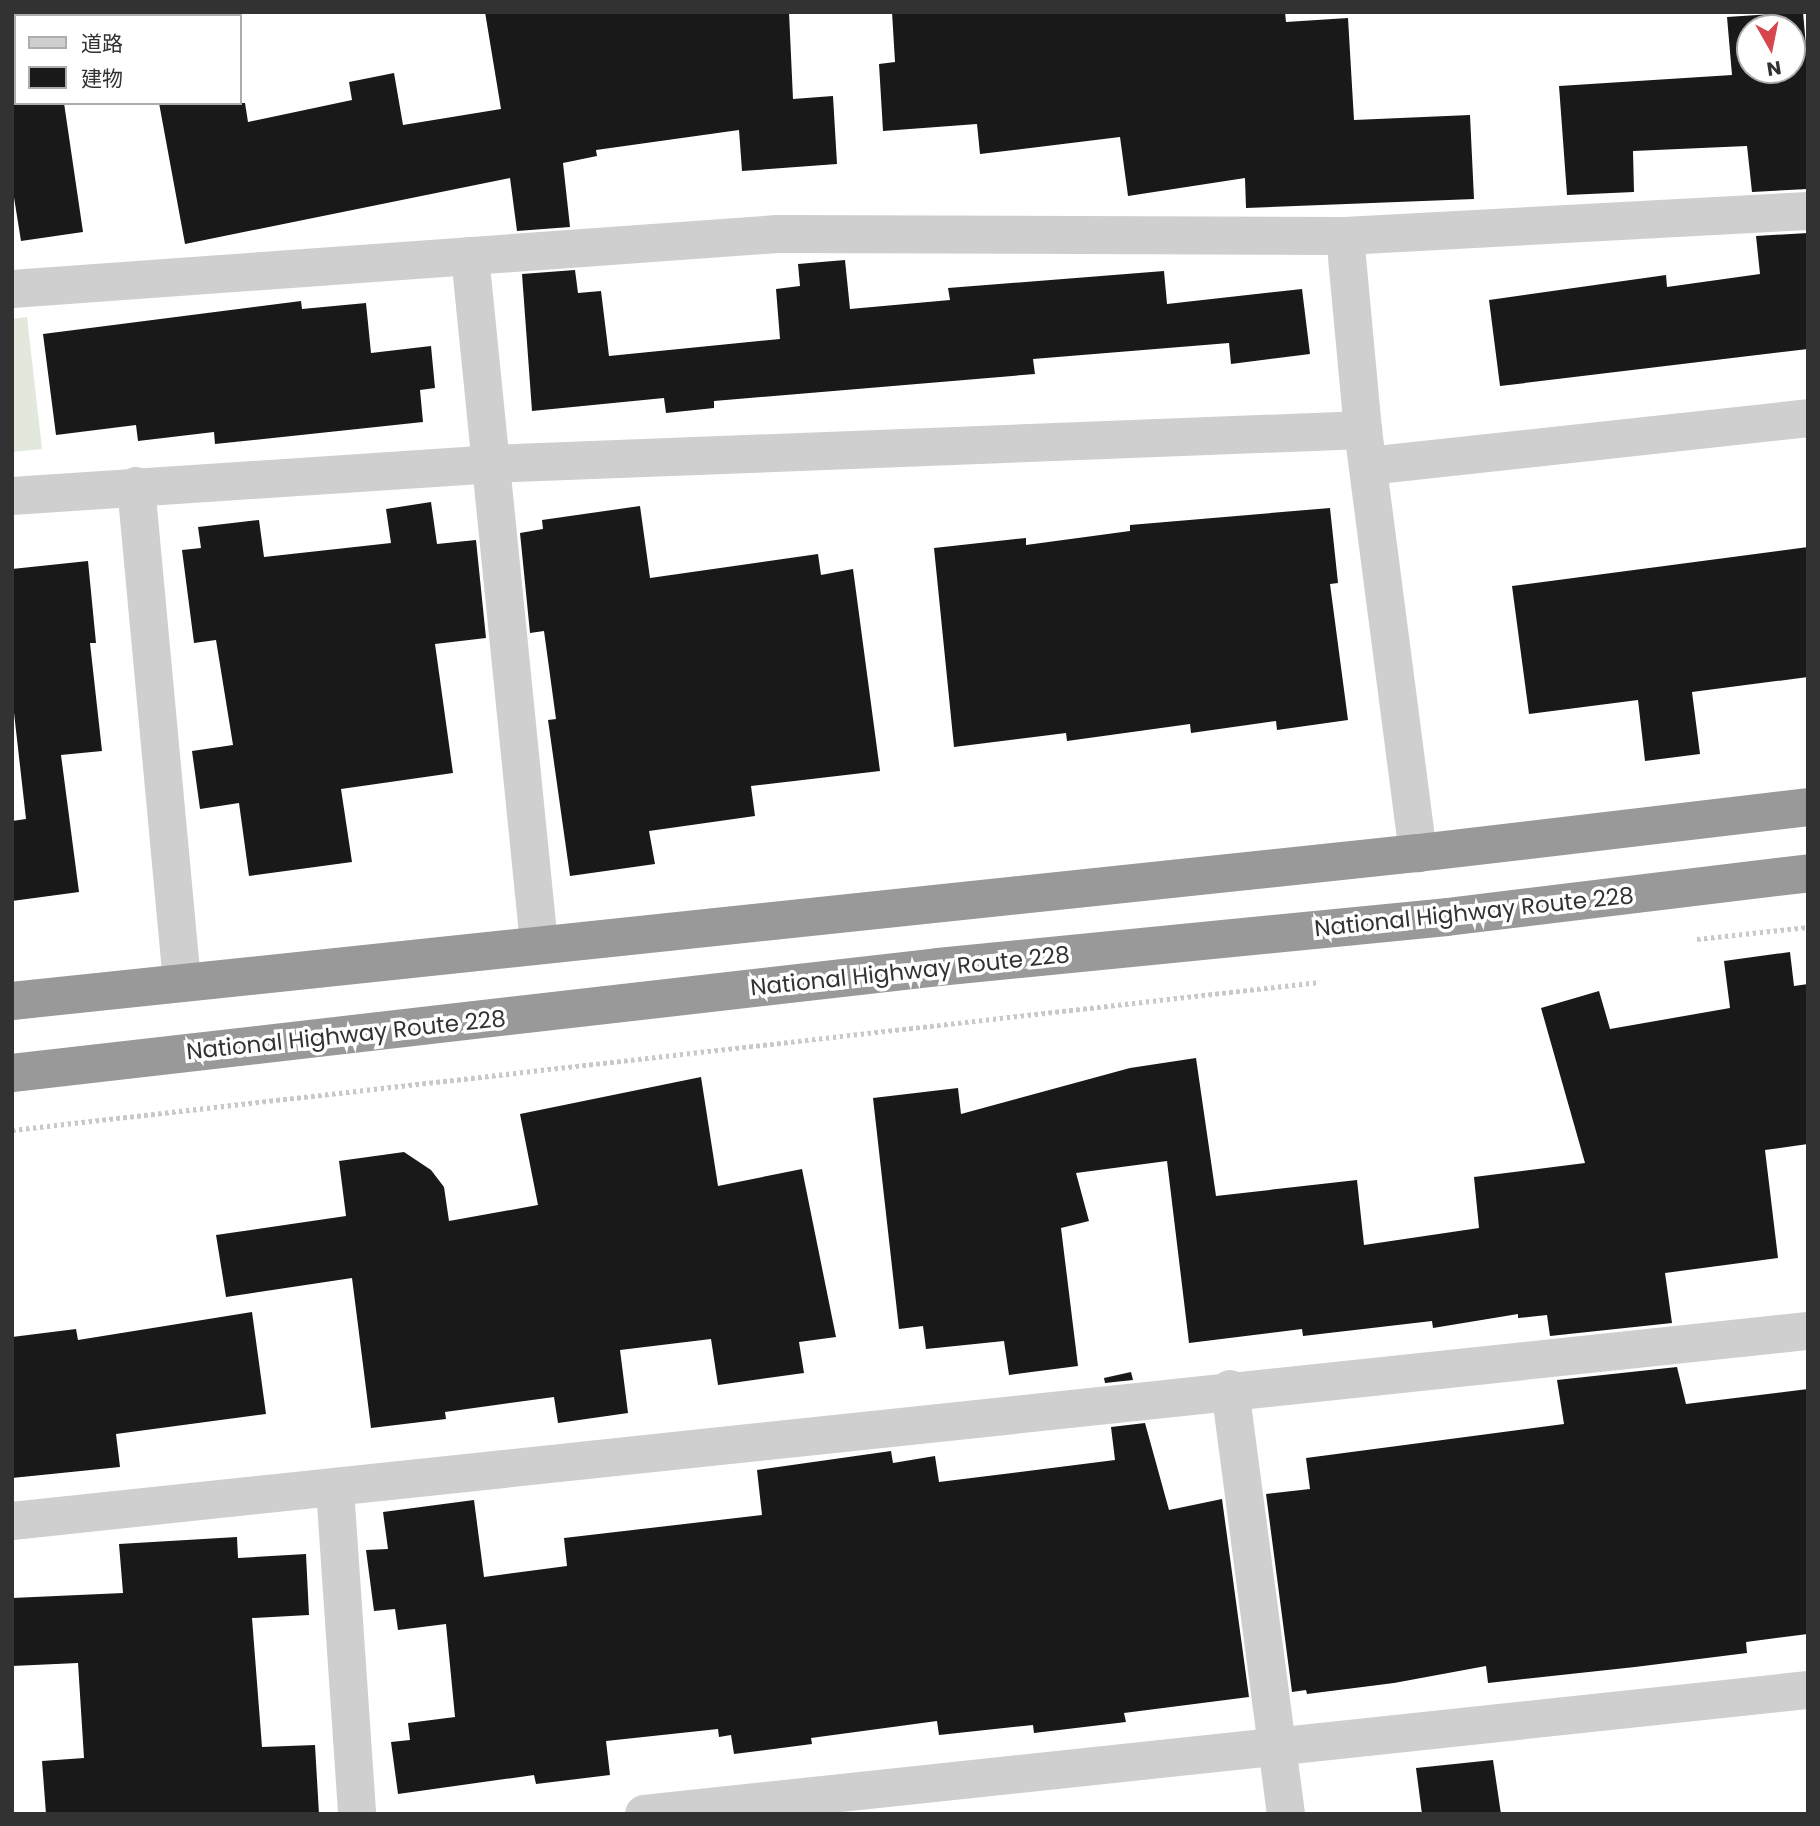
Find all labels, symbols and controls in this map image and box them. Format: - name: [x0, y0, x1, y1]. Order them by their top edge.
- legend: [14, 14, 242, 105]
- north arrow: [1736, 14, 1806, 84]
- text: 道路: [81, 29, 123, 58]
- text: N: [1765, 54, 1783, 83]
- text: 建物: [81, 64, 123, 93]
- street label: National Highway Route 228: [1313, 881, 1635, 943]
- street label: National Highway Route 228: [749, 940, 1071, 1002]
- street label: National Highway Route 228: [185, 1004, 507, 1066]

